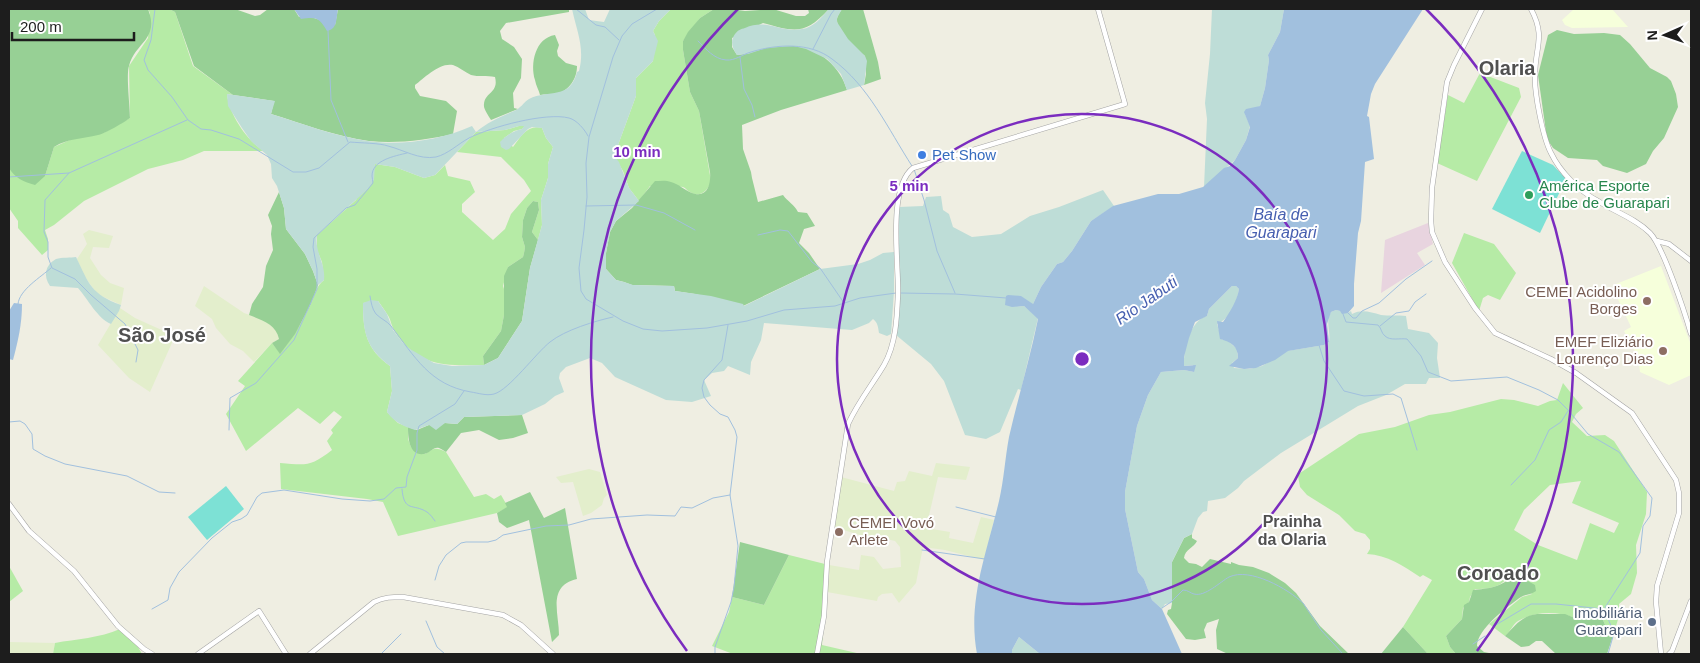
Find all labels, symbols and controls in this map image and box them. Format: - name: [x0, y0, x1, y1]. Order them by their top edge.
- scale bar: [12, 10, 135, 42]
- north arrow: [1640, 10, 1690, 60]
- text: 200 m: [20, 18, 62, 35]
- text: N: [1644, 30, 1660, 41]
- district label: Olaria: [1479, 57, 1536, 79]
- text: 10 min: [613, 143, 661, 160]
- place label: Pet Show: [932, 146, 996, 163]
- marker: Pet Show: [916, 149, 928, 161]
- text: 5 min: [889, 177, 929, 194]
- place label: América Esporte Clube de Guarapari: [1539, 177, 1670, 211]
- marker: América Esporte Clube de Guarapari: [1523, 189, 1535, 201]
- water label: Baía de Guarapari: [1245, 206, 1317, 241]
- water label: Rio Jabuti: [1112, 273, 1181, 328]
- place label: CEMEI Acidolino Borges: [1525, 283, 1637, 317]
- marker: CEMEI Acidolino Borges: [1641, 295, 1653, 307]
- district label: São José: [118, 324, 206, 346]
- place label: EMEF Eliziário Lourenço Dias: [1555, 333, 1653, 367]
- marker: EMEF Eliziário Lourenço Dias: [1657, 345, 1669, 357]
- centre of rings: [1073, 350, 1091, 368]
- district label: Prainha da Olaria: [1258, 513, 1326, 548]
- place label: CEMEI Vovó Arlete: [849, 514, 934, 548]
- marker: CEMEI Vovó Arlete: [833, 526, 845, 538]
- district label: Coroado: [1457, 562, 1539, 584]
- place label: Imobiliária Guarapari: [1574, 604, 1643, 638]
- marker: Imobiliária Guarapari: [1646, 616, 1658, 628]

